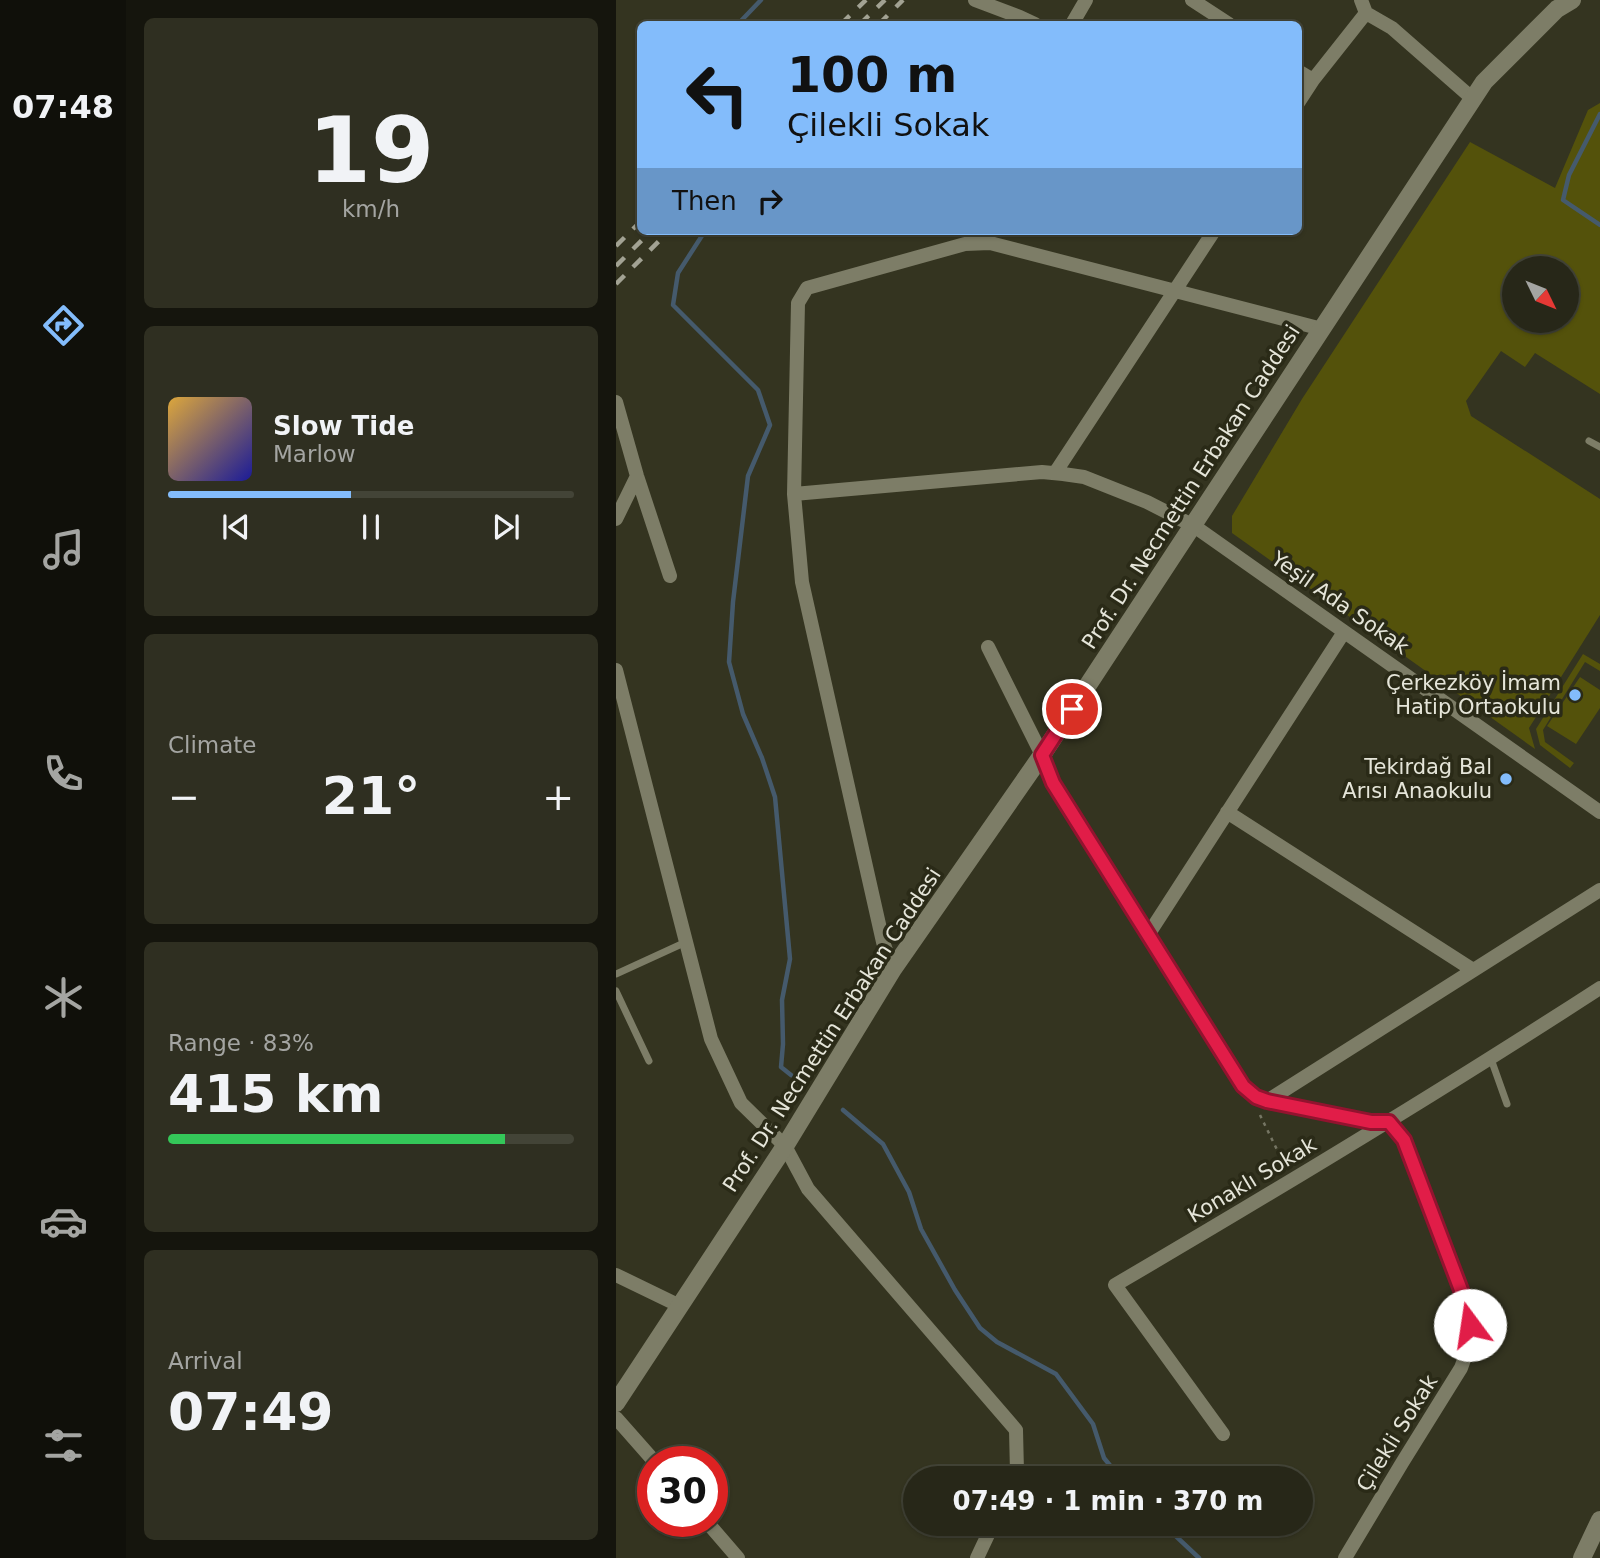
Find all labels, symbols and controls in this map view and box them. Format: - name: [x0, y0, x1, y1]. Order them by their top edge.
- text: 100 m: [787, 47, 957, 104]
- icon: left: [672, 49, 763, 140]
- text: 07:48: [12, 88, 114, 126]
- text: 19: [308, 98, 434, 203]
- text: Çilekli Sokak: [787, 106, 989, 144]
- icon: right: [751, 182, 789, 220]
- text: Then: [672, 186, 737, 216]
- text: km/h: [342, 196, 400, 222]
- north arrow: [1502, 256, 1578, 332]
- map controls: [1502, 256, 1579, 333]
- icon: directions: [39, 301, 88, 350]
- street label: Prof. Dr. Necmettin Erbakan Caddesi: [1077, 321, 1305, 653]
- text: Slow Tide: [273, 411, 414, 441]
- text: Marlow: [273, 441, 356, 467]
- icon: previous: [217, 508, 255, 546]
- icon: pause: [352, 508, 390, 546]
- icon: next: [487, 508, 525, 546]
- icon: music: [39, 525, 88, 574]
- street label: Yeşil Ada Sokak: [1266, 546, 1414, 660]
- place label: Çerkezköy İmam Hatip Ortaokulu: [1386, 670, 1561, 719]
- pin: [1042, 679, 1102, 739]
- marker: Çerkezköy İmam Hatip Ortaokulu: [1567, 687, 1583, 703]
- icon: arrive: [1053, 690, 1091, 728]
- text: Climate: [168, 732, 257, 758]
- icon: phone: [39, 749, 88, 798]
- place label: Tekirdağ Bal Arısı Anaokulu: [1342, 755, 1492, 803]
- text: 21°: [322, 766, 420, 826]
- marker: Tekirdağ Bal Arısı Anaokulu: [1498, 771, 1514, 787]
- text: −: [168, 775, 200, 819]
- text: +: [542, 775, 574, 819]
- street label: Prof. Dr. Necmettin Erbakan Caddesi: [718, 864, 946, 1196]
- icon: climate: [39, 973, 88, 1022]
- text: Range · 83%: [168, 1030, 314, 1056]
- text: 415 km: [168, 1064, 383, 1124]
- street label: Konaklı Sokak: [1184, 1132, 1321, 1228]
- icon: car: [39, 1197, 88, 1246]
- position arrow: [1433, 1288, 1507, 1362]
- text: Arrival: [168, 1348, 243, 1374]
- street label: Çilekli Sokak: [1352, 1370, 1443, 1496]
- text: 07:49: [168, 1382, 334, 1442]
- icon: filters: [39, 1421, 88, 1470]
- speed limit sign: 30: [637, 1446, 728, 1537]
- text: 07:49 · 1 min · 370 m: [953, 1486, 1263, 1516]

